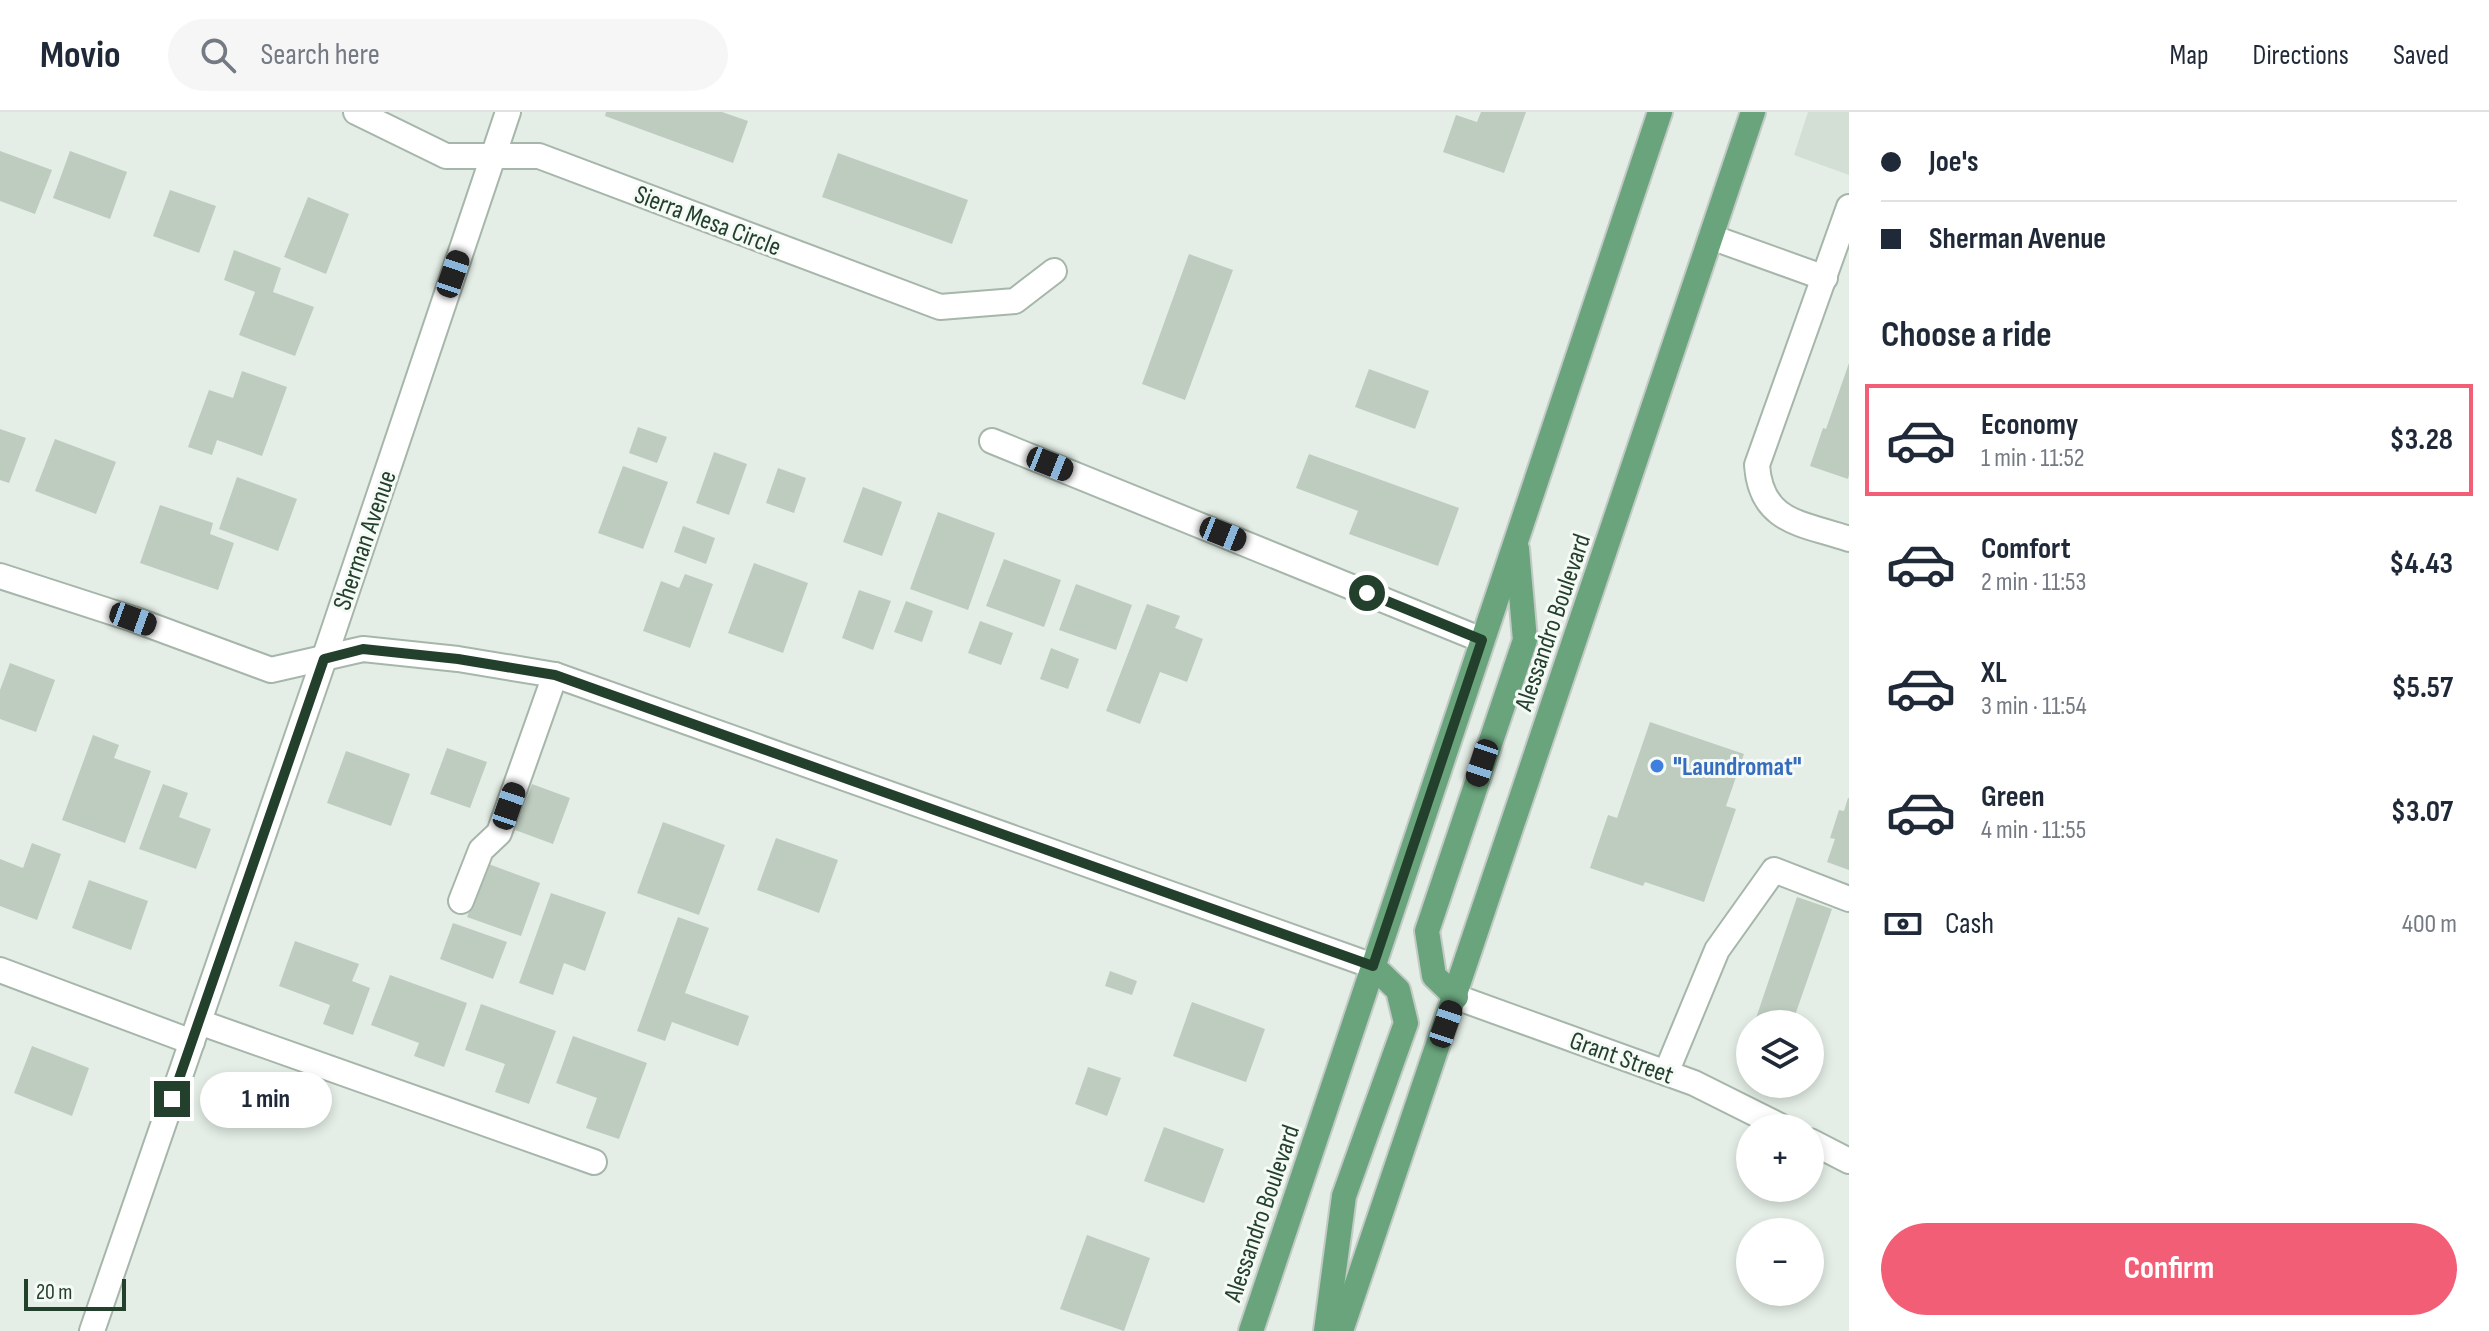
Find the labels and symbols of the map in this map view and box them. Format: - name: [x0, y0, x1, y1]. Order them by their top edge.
- street label: Sierra Mesa Circle: [630, 179, 785, 264]
- car: [434, 247, 472, 301]
- car: [1023, 444, 1077, 484]
- street label: Sherman Avenue: [327, 467, 404, 614]
- car: [1196, 514, 1250, 554]
- street label: Alessandro Boulevard: [1508, 530, 1598, 716]
- route start: [1349, 575, 1385, 611]
- car: [106, 600, 160, 638]
- car: [1463, 736, 1501, 790]
- place label: "Laundromat": [1673, 752, 1802, 783]
- marker: "Laundromat": [1648, 757, 1666, 775]
- car: [490, 779, 528, 833]
- car: [1427, 997, 1465, 1051]
- street label: Grant Street: [1565, 1025, 1678, 1092]
- callout: 1 min: [200, 1071, 332, 1127]
- route end: [154, 1081, 190, 1117]
- street label: Alessandro Boulevard: [1217, 1121, 1307, 1307]
- scale bar: [24, 1275, 126, 1311]

